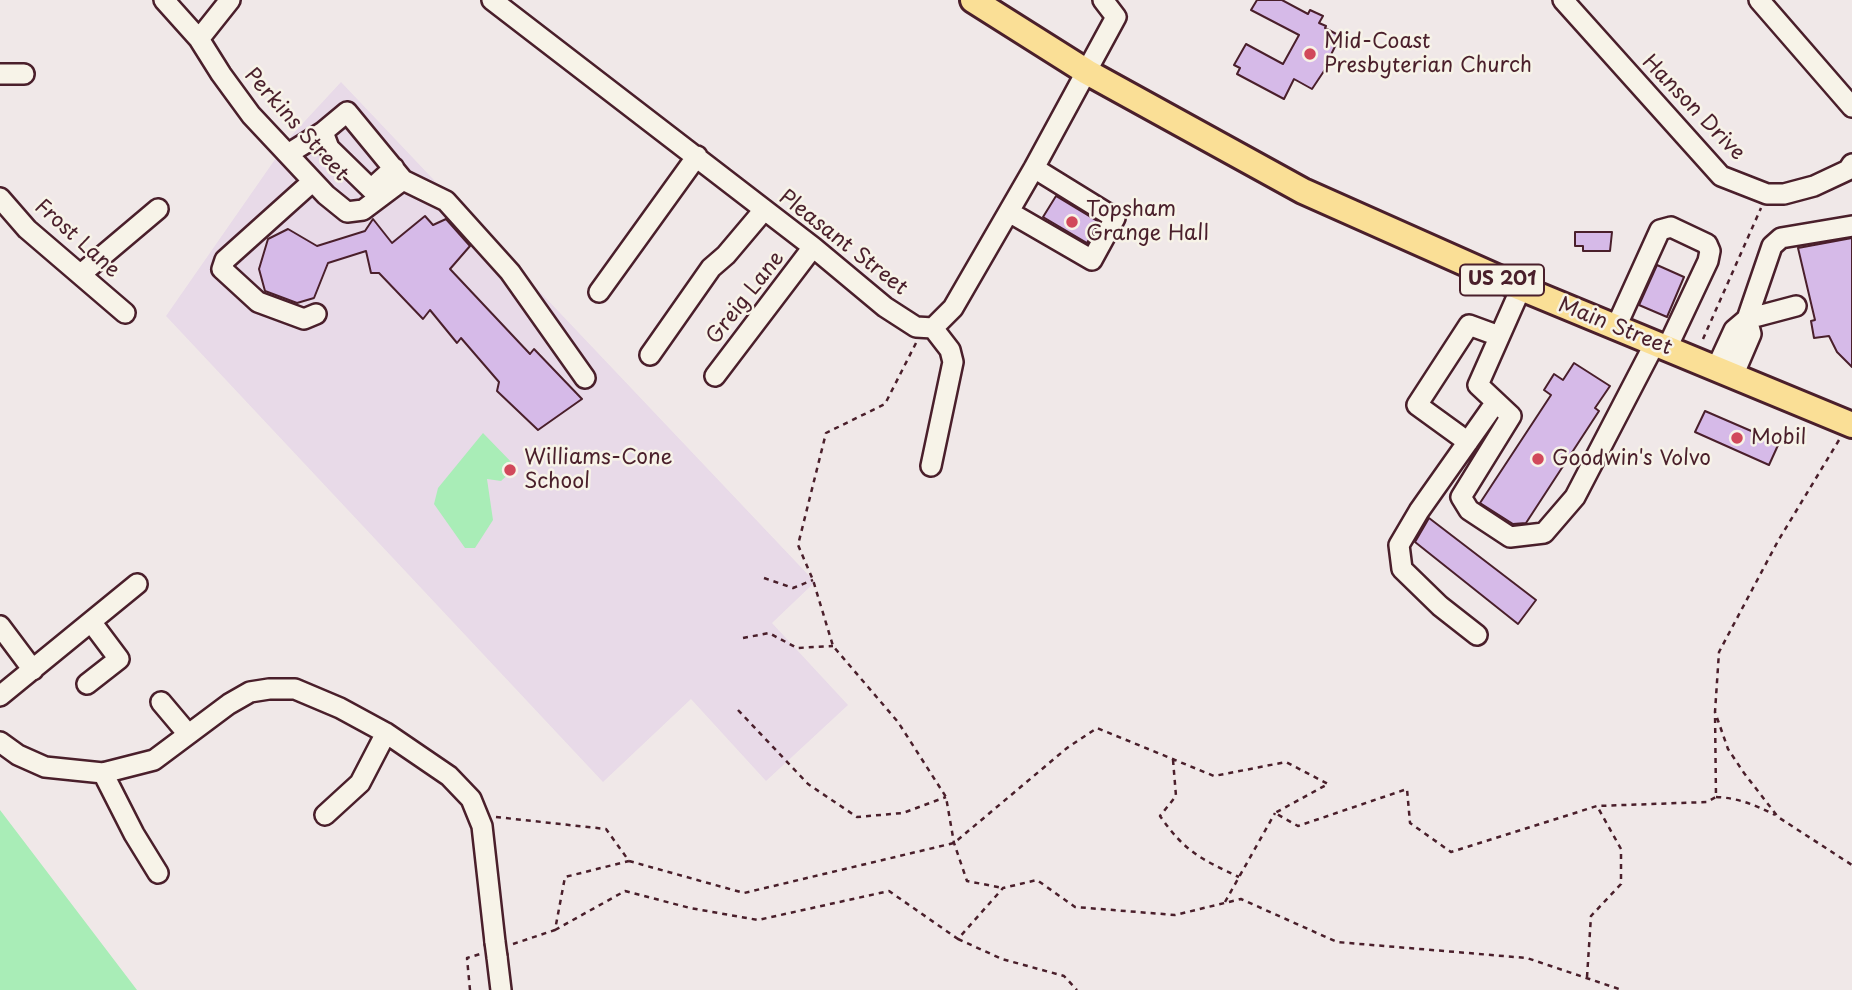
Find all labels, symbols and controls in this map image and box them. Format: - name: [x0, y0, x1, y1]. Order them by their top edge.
- place label: Mid-Coast Presbyterian Church: [1324, 29, 1532, 79]
- marker: Mid-Coast Presbyterian Church: [1302, 46, 1318, 62]
- street label: Hanson Drive: [1636, 50, 1750, 166]
- street label: Perkins Street: [239, 63, 353, 187]
- street label: Pleasant Street: [774, 185, 912, 301]
- street label: Frost Lane: [29, 194, 125, 284]
- place label: Topsham Grange Hall: [1086, 197, 1209, 247]
- marker: Topsham Grange Hall: [1064, 214, 1080, 230]
- street label: Greig Lane: [702, 246, 790, 350]
- road number: US 201: [1460, 264, 1544, 296]
- street label: Main Street: [1555, 293, 1675, 361]
- place label: Mobil: [1751, 425, 1806, 451]
- marker: Mobil: [1729, 430, 1745, 446]
- place label: Williams-Cone School: [524, 445, 672, 495]
- place label: Goodwin's Volvo: [1552, 446, 1711, 472]
- marker: Goodwin's Volvo: [1530, 451, 1546, 467]
- marker: Williams-Cone School: [502, 462, 518, 478]

